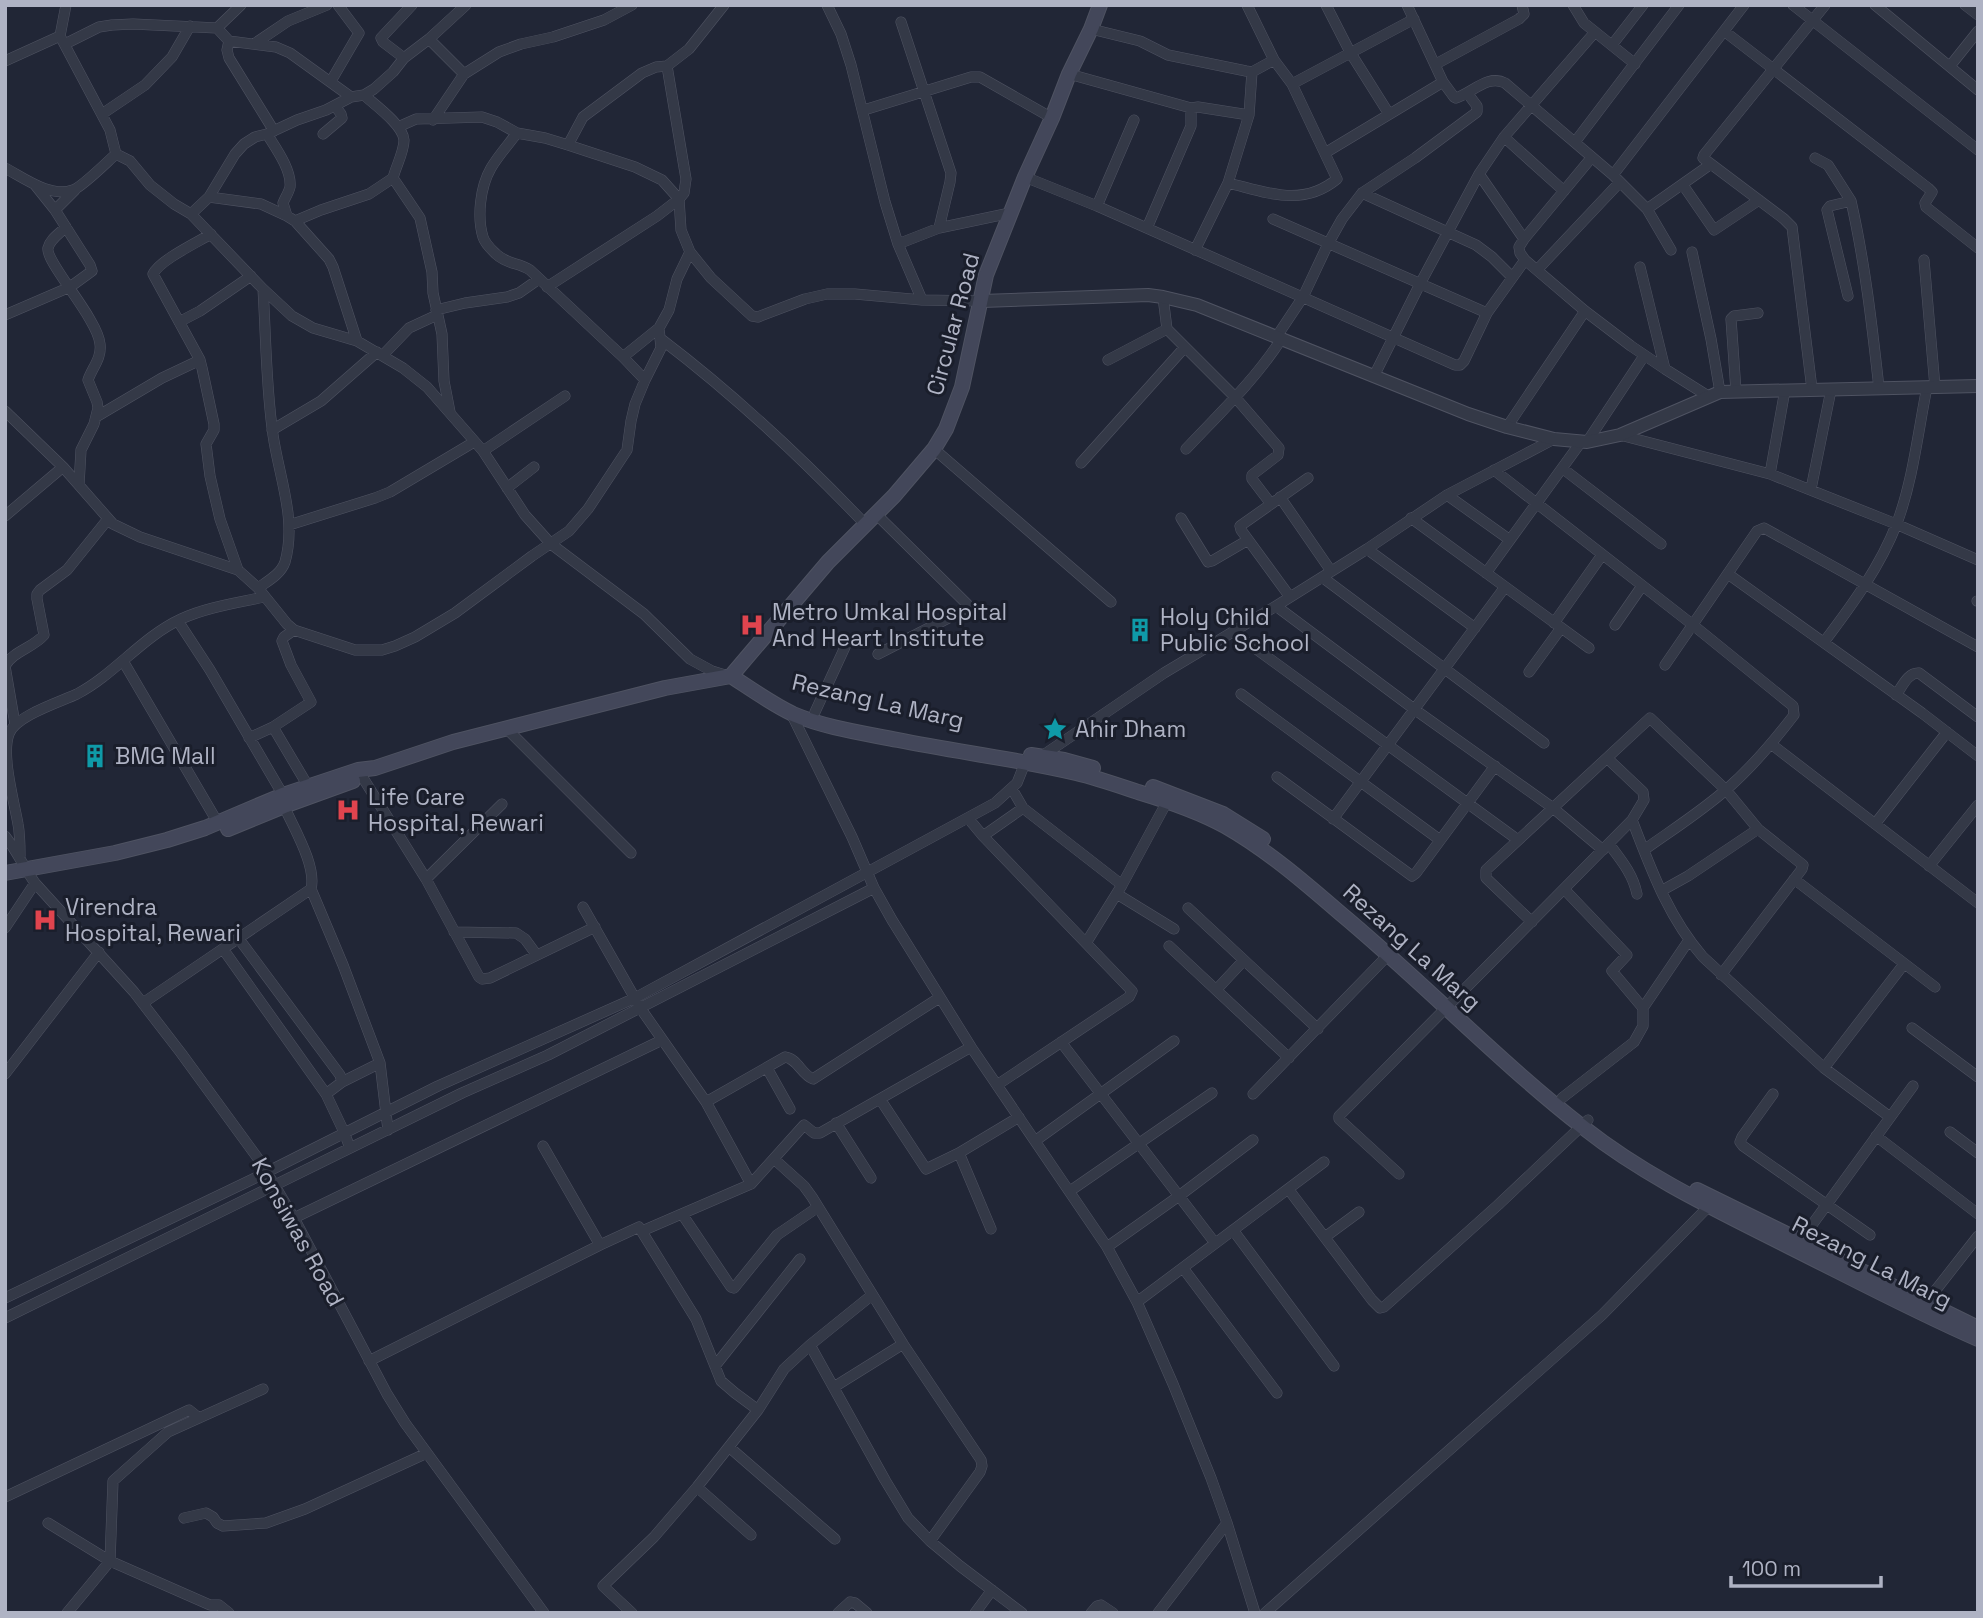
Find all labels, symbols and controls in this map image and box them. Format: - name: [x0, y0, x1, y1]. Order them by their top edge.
- street label: Circular Road: [920, 249, 986, 399]
- place label: Metro Umkal Hospital And Heart Institute: [772, 597, 1007, 653]
- place label: Holy Child Public School: [1160, 602, 1310, 658]
- hospital icon: Metro Umkal Hospital And Heart Institute: [738, 611, 766, 639]
- building icon: Holy Child Public School: [1126, 616, 1154, 644]
- street label: Rezang La Marg: [789, 667, 967, 735]
- place label: Ahir Dham: [1075, 714, 1186, 744]
- place icon: Ahir Dham: [1041, 715, 1069, 743]
- place label: BMG Mall: [115, 741, 216, 771]
- building icon: BMG Mall: [81, 742, 109, 770]
- place label: Life Care Hospital, Rewari: [368, 782, 544, 838]
- hospital icon: Life Care Hospital, Rewari: [334, 796, 362, 824]
- street label: Rezang La Marg: [1337, 877, 1487, 1017]
- place label: Virendra Hospital, Rewari: [65, 892, 241, 948]
- hospital icon: Virendra Hospital, Rewari: [31, 906, 59, 934]
- street label: Konsiwas Road: [245, 1152, 351, 1312]
- street label: Rezang La Marg: [1787, 1209, 1957, 1315]
- scale bar: [1731, 1544, 1882, 1588]
- text: 100 m: [1742, 1555, 1801, 1582]

